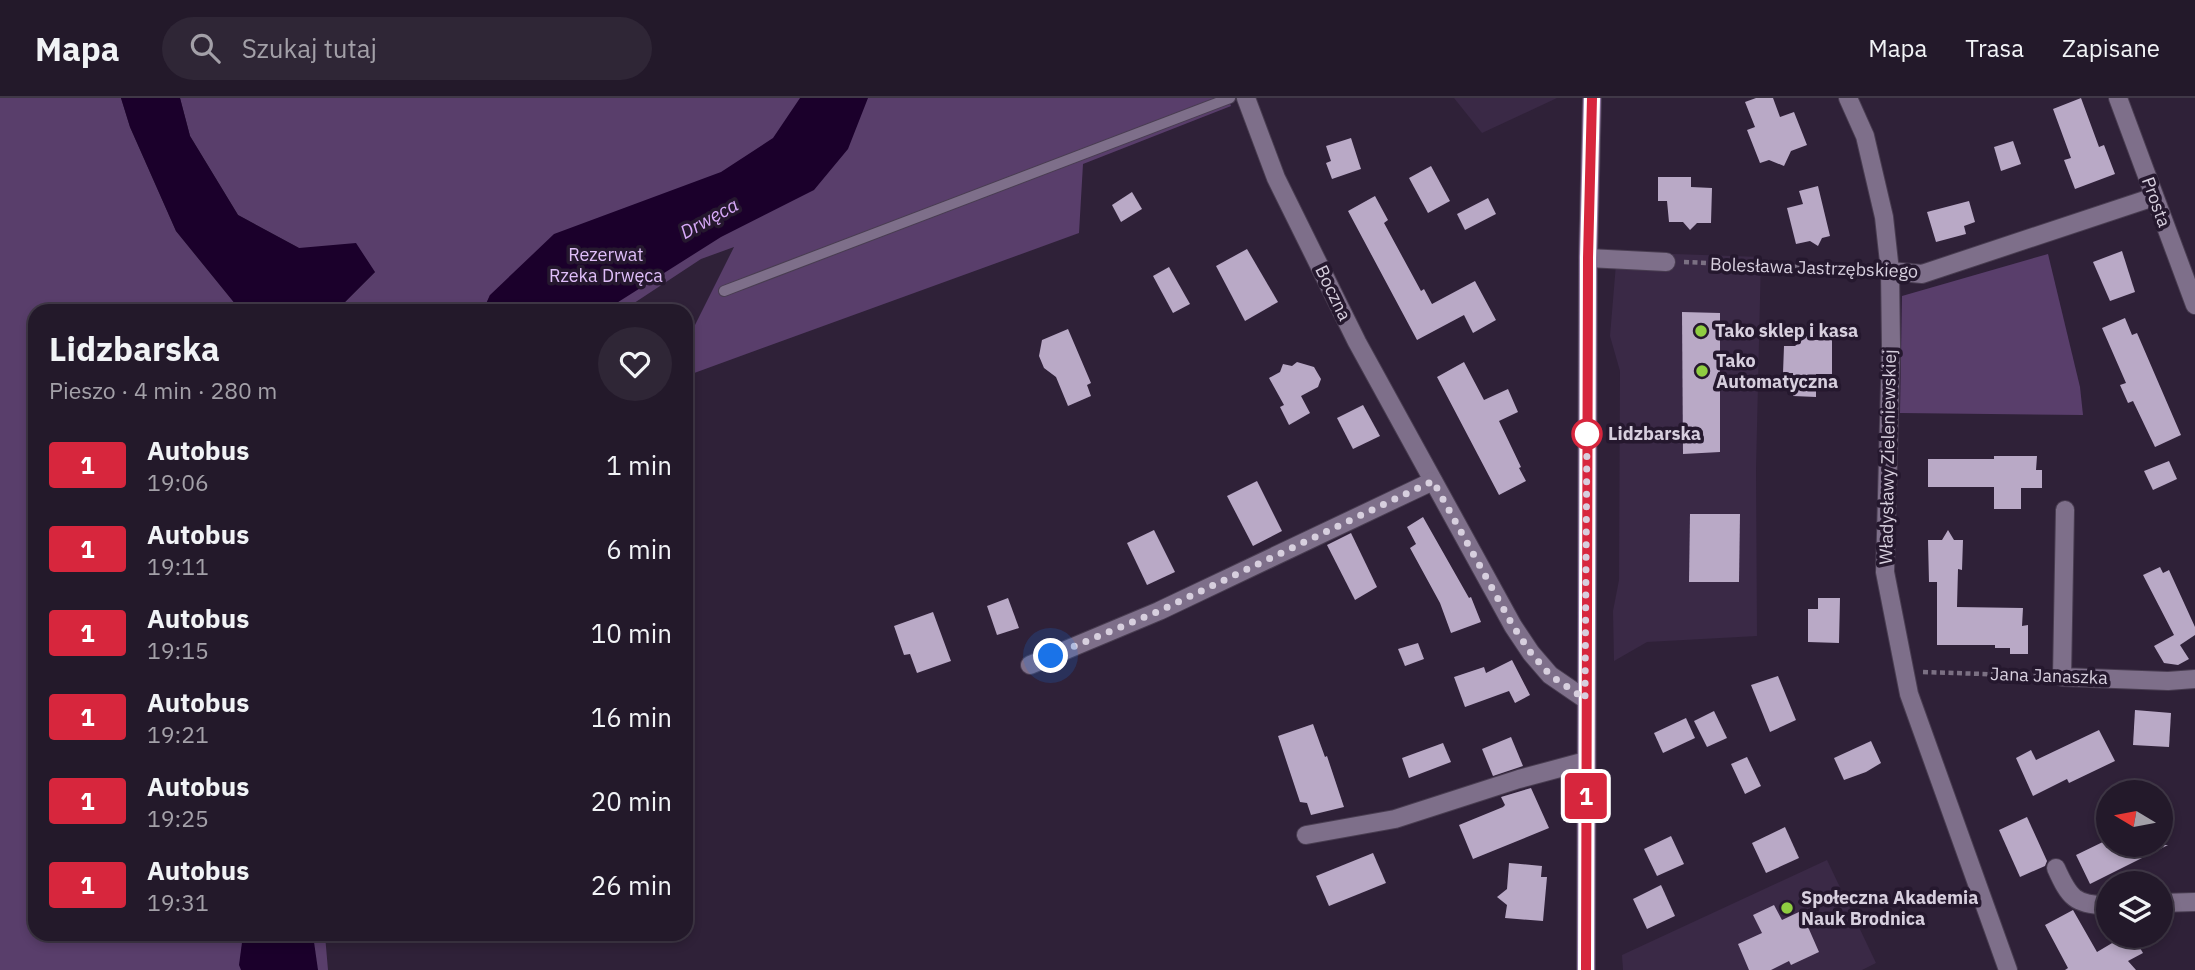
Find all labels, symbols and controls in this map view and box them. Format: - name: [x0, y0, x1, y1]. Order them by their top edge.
- search box: [162, 17, 652, 80]
- text: Mapa: [35, 27, 120, 70]
- icon: search: [186, 29, 224, 67]
- text: Szukaj tutaj: [242, 31, 377, 65]
- text: Mapa: [1868, 32, 1927, 64]
- text: Trasa: [1965, 32, 2024, 64]
- text: Zapisane: [2062, 32, 2160, 64]
- street label: Prosta: [2137, 174, 2176, 231]
- water label: Drwęca: [676, 192, 742, 244]
- park label: Rezerwat Rzeka Drwęca: [549, 243, 663, 287]
- street label: Bolesława Jastrzębskiego: [1709, 252, 1919, 283]
- street label: Boczna: [1310, 261, 1357, 325]
- place label: Tako sklep i kasa: [1715, 319, 1858, 342]
- marker: Tako sklep i kasa: [1693, 323, 1709, 339]
- text: Lidzbarska: [49, 327, 220, 370]
- button: heart: [598, 327, 672, 401]
- place label: Tako Automatyczna: [1716, 349, 1838, 393]
- street label: Władysławy Zieleniewskiej: [1874, 349, 1901, 565]
- marker: Tako Automatyczna: [1694, 363, 1710, 379]
- text: Pieszo · 4 min · 280 m: [49, 375, 277, 405]
- marker: Lidzbarska: [1572, 419, 1602, 449]
- place label: Lidzbarska: [1608, 422, 1701, 445]
- text: Autobus: [147, 433, 249, 467]
- text: 1 min: [606, 448, 672, 482]
- text: 1: [80, 449, 95, 481]
- text: 19:06: [147, 467, 209, 497]
- text: Autobus: [147, 517, 249, 551]
- text: 6 min: [606, 532, 672, 566]
- text: 1: [80, 533, 95, 565]
- text: 19:11: [147, 551, 209, 581]
- text: Autobus: [147, 601, 249, 635]
- text: 10 min: [591, 616, 672, 650]
- text: 1: [80, 617, 95, 649]
- text: 19:15: [147, 635, 209, 665]
- your location: [1033, 638, 1068, 673]
- street label: Jana Janaszka: [1990, 662, 2108, 689]
- text: Autobus: [147, 685, 249, 719]
- text: 16 min: [591, 700, 672, 734]
- text: 1: [80, 701, 95, 733]
- text: 19:21: [147, 719, 209, 749]
- text: Autobus: [147, 769, 249, 803]
- line badge: 1: [1563, 773, 1609, 819]
- text: 1: [1579, 780, 1593, 812]
- north arrow: [2096, 780, 2174, 858]
- map controls: [2096, 780, 2173, 948]
- text: 20 min: [591, 784, 672, 818]
- text: 1: [80, 785, 95, 817]
- text: 19:25: [147, 803, 209, 833]
- text: Autobus: [147, 853, 249, 887]
- text: 26 min: [591, 868, 672, 902]
- text: 1: [80, 869, 95, 901]
- button: layers: [2096, 871, 2173, 948]
- place label: Społeczna Akademia Nauk Brodnica: [1801, 886, 1978, 930]
- text: 19:31: [147, 887, 209, 917]
- marker: Społeczna Akademia Nauk Brodnica: [1779, 900, 1795, 916]

